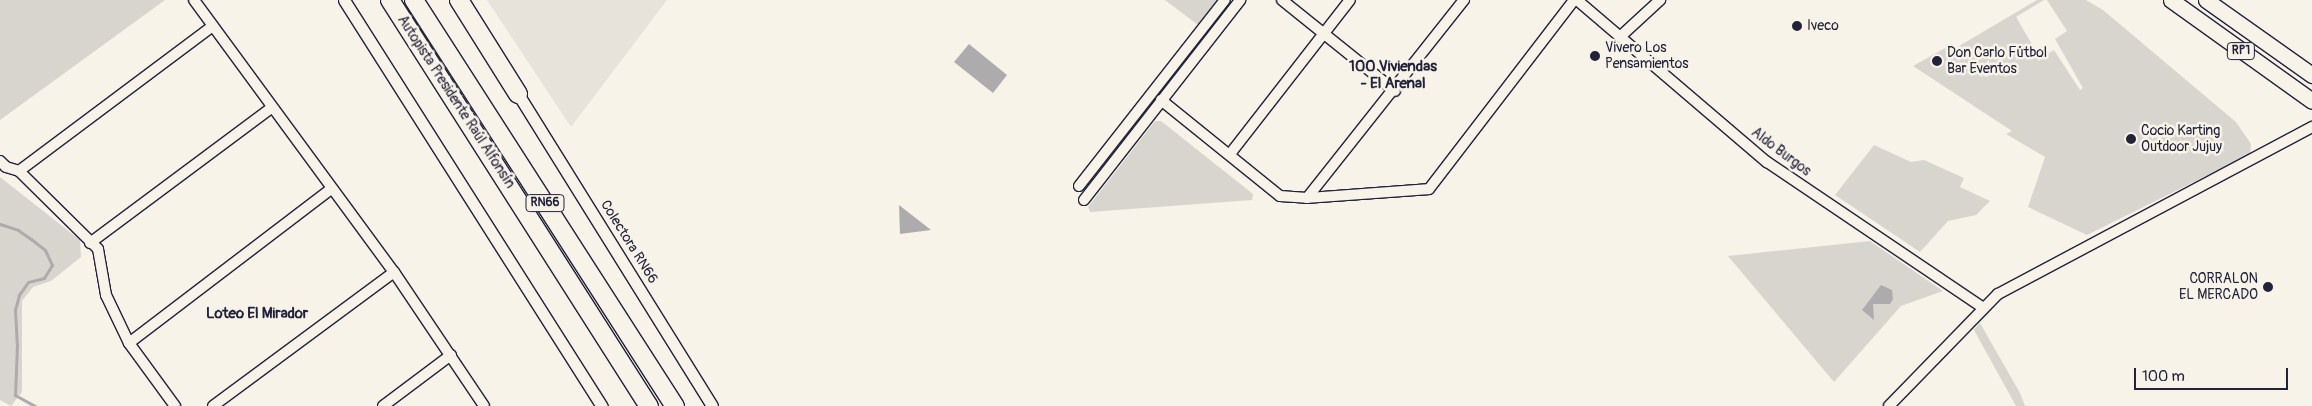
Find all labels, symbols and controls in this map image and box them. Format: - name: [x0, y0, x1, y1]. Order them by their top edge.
- street label: Autopista Presidente Raúl Alfonsín: [394, 12, 518, 192]
- place label: Iveco: [1807, 18, 1839, 34]
- marker: Iveco: [1791, 20, 1803, 32]
- place label: Vivero Los Pensamientos: [1605, 40, 1689, 72]
- road number: RP1: [2226, 41, 2256, 60]
- place label: Don Carlo Fútbol Bar Eventos: [1947, 45, 2047, 78]
- marker: Vivero Los Pensamientos: [1589, 50, 1601, 62]
- marker: Don Carlo Fútbol Bar Eventos: [1931, 55, 1943, 67]
- district label: 100 Viviendas - El Arenal: [1349, 57, 1437, 92]
- place label: Cocio Karting Outdoor Jujuy: [2141, 123, 2222, 156]
- street label: Aldo Burgos: [1748, 124, 1814, 180]
- marker: Cocio Karting Outdoor Jujuy: [2125, 133, 2137, 145]
- road number: RN66: [525, 194, 565, 212]
- street label: Colectora RN66: [597, 197, 661, 287]
- place label: CORRALON EL MERCADO: [2179, 271, 2258, 304]
- marker: CORRALON EL MERCADO: [2262, 281, 2274, 293]
- district label: Loteo El Mirador: [206, 305, 308, 323]
- scale bar: [2137, 358, 2291, 390]
- text: 100 m: [2142, 367, 2185, 386]

